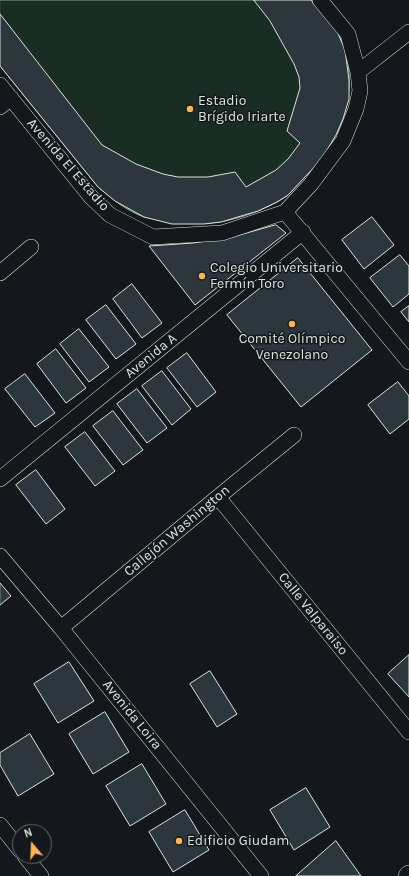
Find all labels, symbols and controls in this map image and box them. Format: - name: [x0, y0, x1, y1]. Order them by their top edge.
- place label: Estadio Brígido Iriarte: [198, 93, 286, 126]
- marker: Estadio Brígido Iriarte: [185, 104, 195, 114]
- street label: Avenida El Estadio: [23, 115, 113, 215]
- place label: Colegio Universitario Fermín Toro: [210, 260, 343, 292]
- marker: Colegio Universitario Fermín Toro: [197, 271, 207, 281]
- marker: Comité Olímpico Venezolano: [287, 319, 297, 329]
- street label: Avenida A: [122, 330, 180, 382]
- place label: Comité Olímpico Venezolano: [239, 331, 345, 364]
- street label: Callejón Washington: [121, 482, 233, 580]
- street label: Calle Valparaiso: [275, 569, 351, 659]
- street label: Avenida Loira: [99, 677, 165, 753]
- north arrow: [12, 824, 52, 864]
- text: N: [22, 826, 34, 841]
- place label: Edificio Giudam: [187, 833, 289, 849]
- marker: Edificio Giudam: [174, 836, 184, 846]

